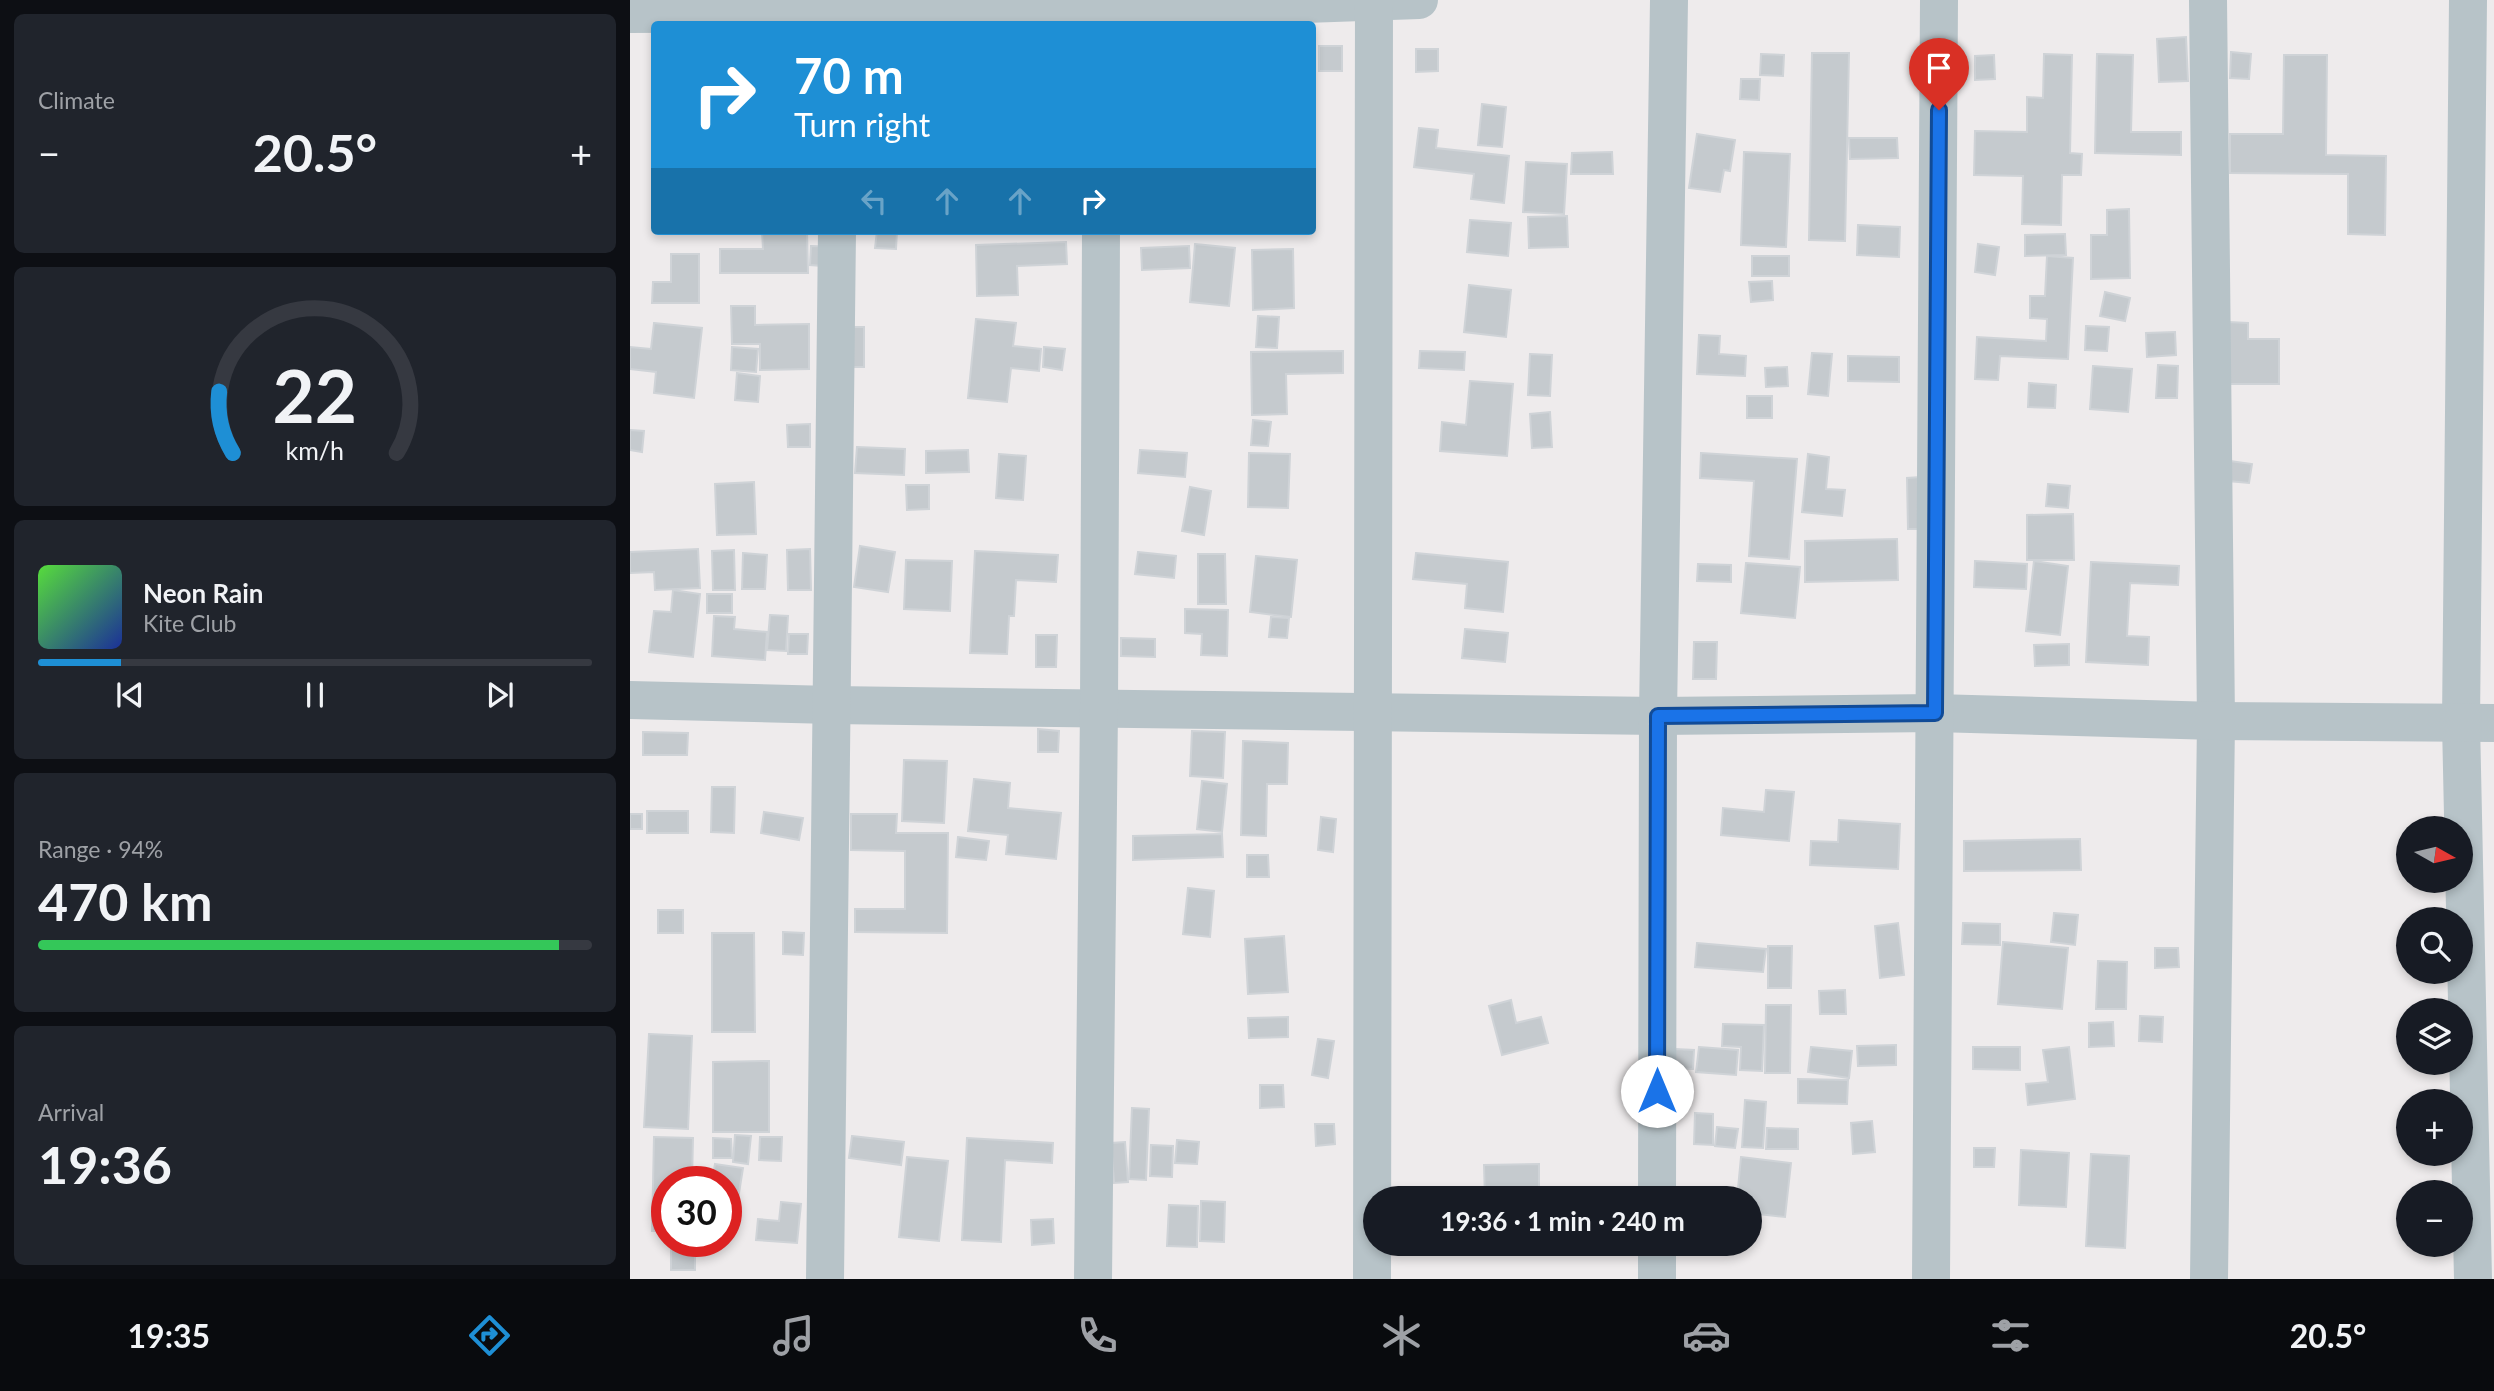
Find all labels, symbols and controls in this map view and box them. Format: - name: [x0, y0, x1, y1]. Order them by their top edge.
- pin: [1909, 38, 1969, 110]
- text: 70 m: [794, 46, 904, 104]
- icon: right: [679, 49, 770, 140]
- icon: arrive: [1920, 49, 1958, 87]
- text: Climate: [38, 86, 115, 114]
- text: Turn right: [794, 105, 930, 144]
- text: 20.5°: [253, 121, 377, 183]
- text: −: [38, 130, 60, 176]
- text: +: [570, 130, 592, 176]
- icon: left: [855, 182, 893, 220]
- icon: ahead: [928, 182, 966, 220]
- icon: ahead: [1001, 182, 1039, 220]
- icon: right: [1074, 182, 1112, 220]
- text: 22: [273, 351, 357, 439]
- text: km/h: [286, 434, 344, 464]
- text: Neon Rain: [143, 577, 263, 609]
- text: Kite Club: [143, 609, 236, 637]
- icon: previous: [111, 676, 149, 714]
- icon: pause: [296, 676, 334, 714]
- icon: next: [481, 676, 519, 714]
- north arrow: [2396, 816, 2473, 892]
- map controls: [2396, 816, 2473, 1257]
- text: Range · 94%: [38, 835, 163, 863]
- text: 470 km: [38, 870, 212, 932]
- button: search: [2396, 907, 2473, 984]
- button: layers: [2396, 998, 2473, 1075]
- position arrow: [1620, 1054, 1694, 1128]
- button: +: [2396, 1089, 2473, 1166]
- text: Arrival: [38, 1098, 104, 1126]
- text: 19:36: [38, 1133, 172, 1195]
- speed limit sign: 30: [651, 1166, 742, 1257]
- button: −: [2396, 1180, 2473, 1257]
- text: 19:36 · 1 min · 240 m: [1440, 1205, 1685, 1237]
- icon: directions: [465, 1311, 514, 1360]
- icon: music: [769, 1311, 818, 1360]
- icon: phone: [1073, 1311, 1122, 1360]
- icon: climate: [1377, 1311, 1426, 1360]
- icon: car: [1682, 1311, 1731, 1360]
- icon: filters: [1986, 1311, 2035, 1360]
- text: 19:35: [128, 1316, 210, 1355]
- text: 20.5°: [2290, 1316, 2366, 1355]

